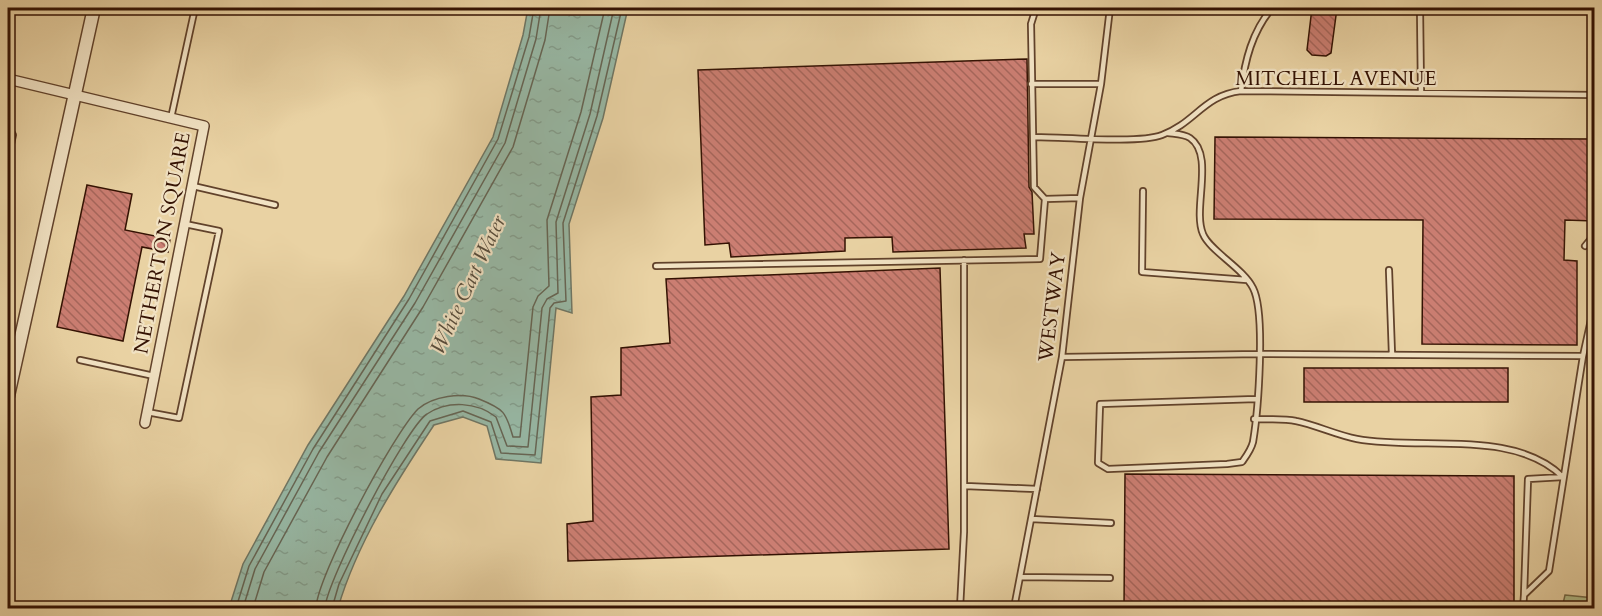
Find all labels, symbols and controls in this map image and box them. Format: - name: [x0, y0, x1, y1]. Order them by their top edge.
- street label: MITCHELL AVENUE: [1235, 65, 1437, 92]
- street label: NETHERTON SQUARE: [127, 130, 197, 356]
- water label: White Cart Water: [423, 210, 513, 359]
- street label: WESTWAY: [1032, 251, 1072, 364]

